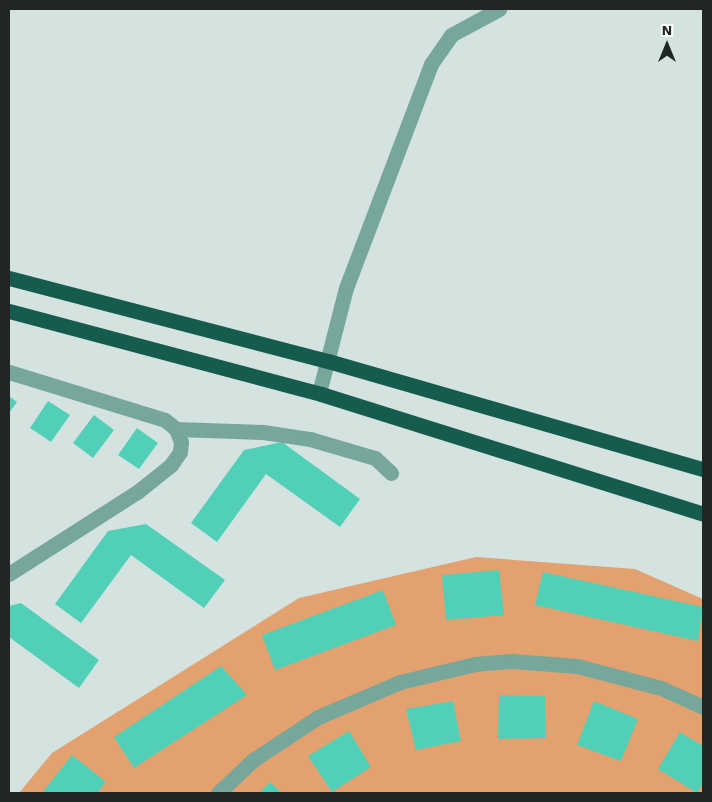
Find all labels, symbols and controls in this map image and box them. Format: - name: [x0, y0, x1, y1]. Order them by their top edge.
- north arrow: [642, 20, 692, 70]
- text: N: [662, 22, 672, 38]

